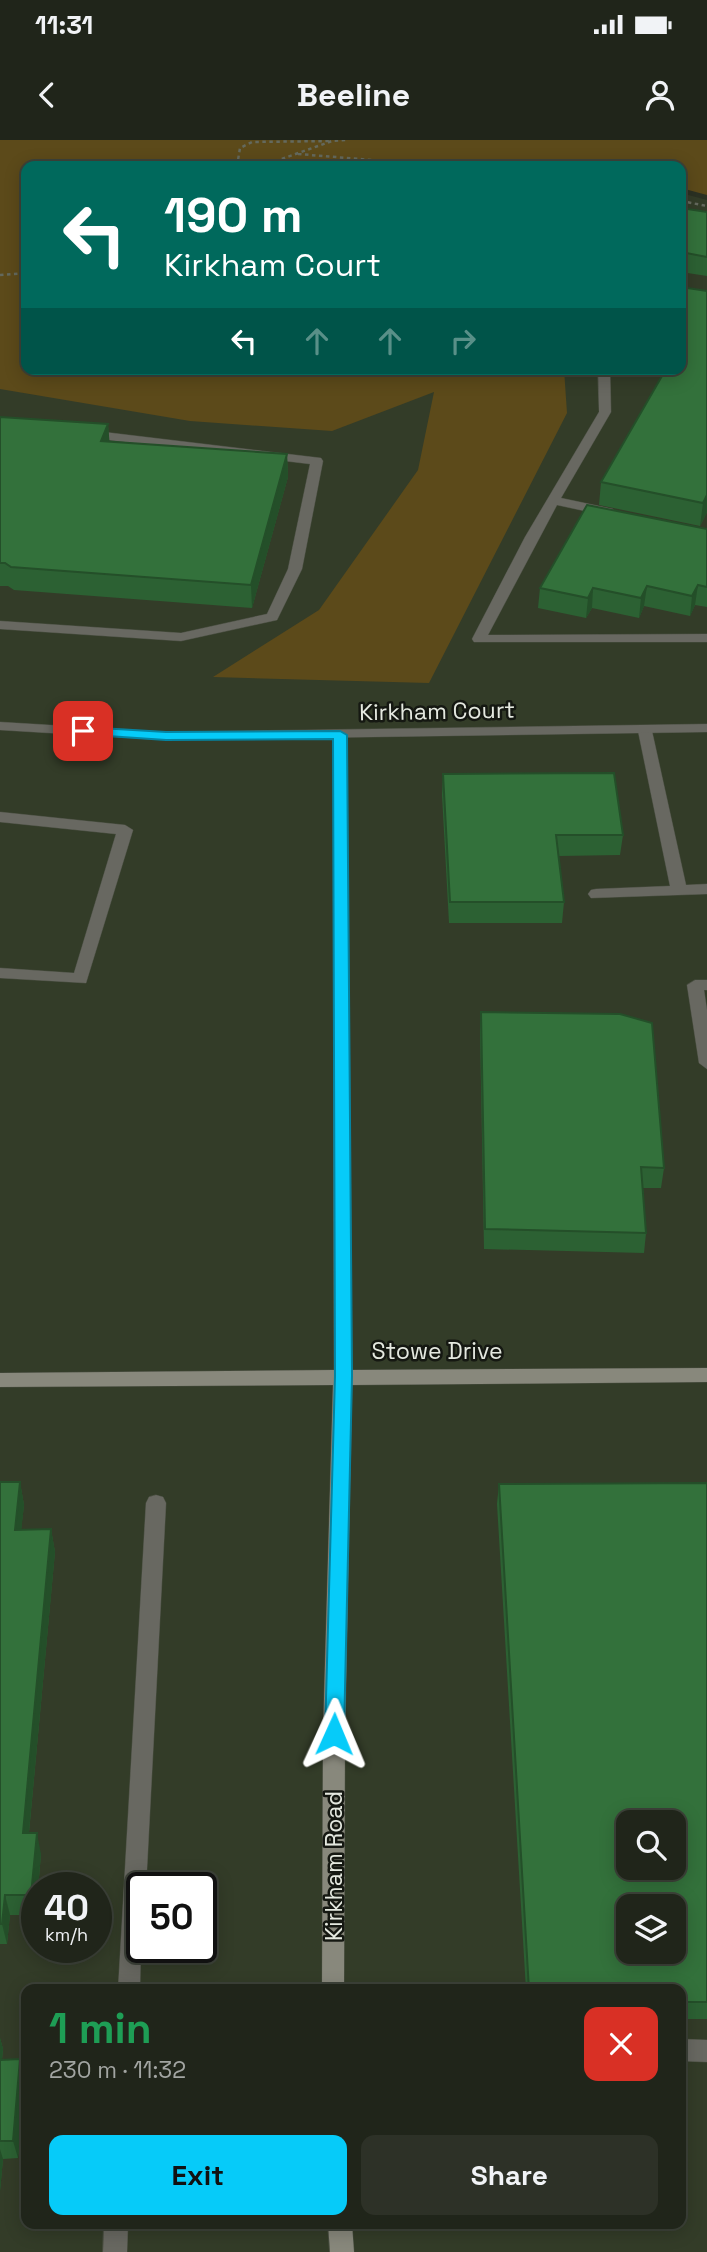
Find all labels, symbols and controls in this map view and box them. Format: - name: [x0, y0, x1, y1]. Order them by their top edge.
- text: 11:31: [35, 8, 93, 42]
- text: Beeline: [297, 75, 410, 115]
- icon: back: [28, 76, 66, 114]
- icon: person: [641, 76, 679, 114]
- text: 190 m: [164, 184, 302, 246]
- icon: left: [49, 189, 140, 280]
- text: Kirkham Court: [164, 245, 381, 285]
- icon: left: [225, 322, 263, 360]
- icon: ahead: [298, 322, 336, 360]
- icon: ahead: [371, 322, 409, 360]
- icon: right: [444, 322, 482, 360]
- street label: Kirkham Court: [359, 695, 515, 727]
- pin: [53, 701, 113, 761]
- icon: arrive: [64, 712, 102, 750]
- street label: Stowe Drive: [371, 1336, 503, 1366]
- position arrow: [297, 1697, 371, 1771]
- street label: Kirkham Road: [319, 1791, 349, 1941]
- map controls: [616, 1810, 686, 1964]
- button: search: [616, 1810, 686, 1880]
- speed limit sign: 50: [126, 1872, 217, 1963]
- text: 40: [44, 1886, 89, 1930]
- button: layers: [616, 1894, 686, 1964]
- text: km/h: [45, 1923, 88, 1946]
- text: 1 min: [49, 2002, 152, 2055]
- button: close: [584, 2007, 658, 2081]
- text: 230 m · 11:32: [49, 2055, 186, 2085]
- button: Exit: [49, 2135, 347, 2215]
- button: Share: [361, 2135, 658, 2215]

